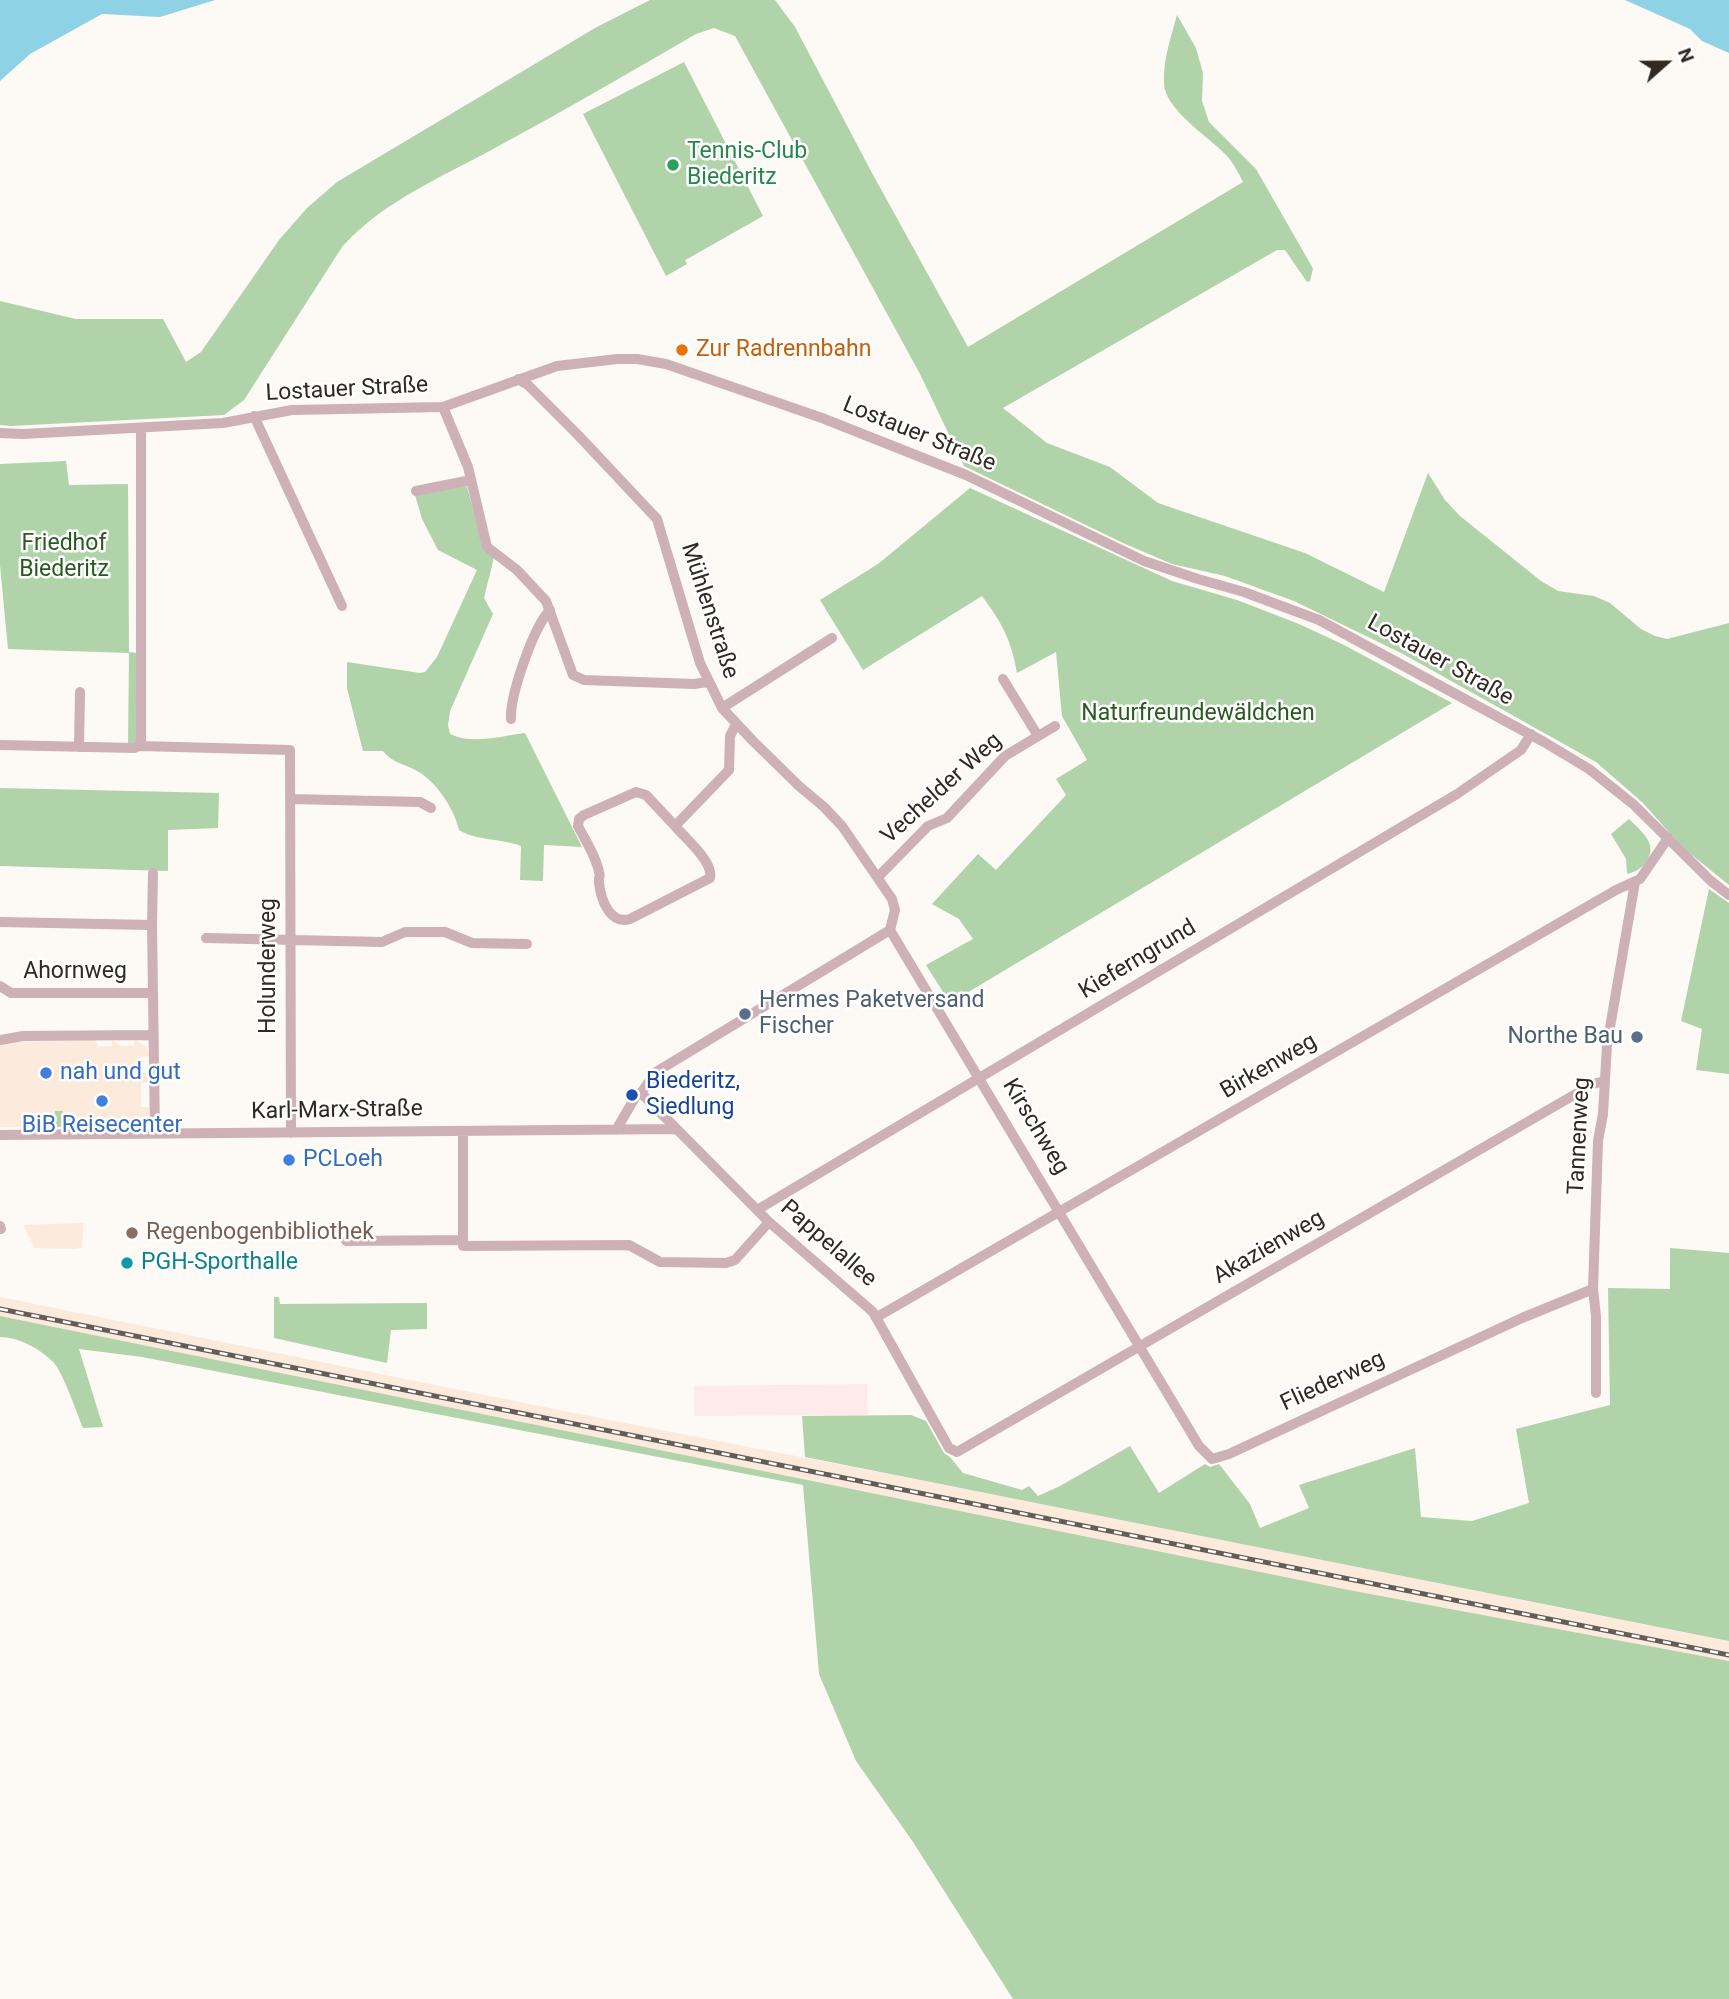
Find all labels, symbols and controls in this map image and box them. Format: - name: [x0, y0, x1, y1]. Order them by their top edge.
- north arrow: [1631, 28, 1701, 98]
- text: N: [1673, 45, 1699, 66]
- place label: Tennis-Club Biederitz: [687, 138, 807, 192]
- marker: Tennis-Club Biederitz: [665, 157, 681, 173]
- place label: Zur Radrennbahn: [696, 336, 871, 364]
- marker: Zur Radrennbahn: [674, 342, 690, 358]
- street label: Lostauer Straße: [265, 372, 429, 408]
- street label: Lostauer Straße: [838, 392, 1000, 478]
- park label: Friedhof Biederitz: [19, 530, 109, 584]
- street label: Mühlenstraße: [674, 540, 744, 682]
- street label: Lostauer Straße: [1362, 609, 1518, 713]
- park label: Naturfreundewäldchen: [1081, 700, 1315, 728]
- street label: Vechelder Weg: [876, 728, 1008, 850]
- street label: Holunderweg: [255, 898, 283, 1034]
- street label: Kieferngrund: [1074, 914, 1202, 1006]
- street label: Ahornweg: [23, 958, 127, 986]
- place label: Hermes Paketversand Fischer: [759, 987, 984, 1041]
- marker: Hermes Paketversand Fischer: [737, 1006, 753, 1022]
- place label: Northe Bau: [1508, 1023, 1623, 1051]
- street label: Birkenweg: [1216, 1028, 1322, 1106]
- marker: Northe Bau: [1629, 1029, 1645, 1045]
- place label: nah und gut: [60, 1059, 181, 1087]
- marker: nah und gut: [38, 1065, 54, 1081]
- place label: Biederitz, Siedlung: [646, 1068, 740, 1122]
- street label: Kirschweg: [996, 1074, 1074, 1180]
- street label: Tannenweg: [1563, 1077, 1597, 1195]
- marker: Biederitz, Siedlung: [624, 1087, 640, 1103]
- marker: BiB Reisecenter: [94, 1093, 110, 1109]
- street label: Karl-Marx-Straße: [251, 1096, 423, 1126]
- place label: BiB Reisecenter: [22, 1112, 182, 1140]
- place label: PCLoeh: [303, 1146, 383, 1174]
- marker: PCLoeh: [281, 1152, 297, 1168]
- street label: Pappelallee: [774, 1195, 882, 1293]
- street label: Akazienweg: [1209, 1205, 1329, 1291]
- place label: Regenbogenbibliothek: [146, 1219, 374, 1247]
- marker: Regenbogenbibliothek: [124, 1225, 140, 1241]
- place label: PGH-Sporthalle: [141, 1249, 298, 1277]
- marker: PGH-Sporthalle: [119, 1255, 135, 1271]
- street label: Fliederweg: [1277, 1346, 1389, 1418]

